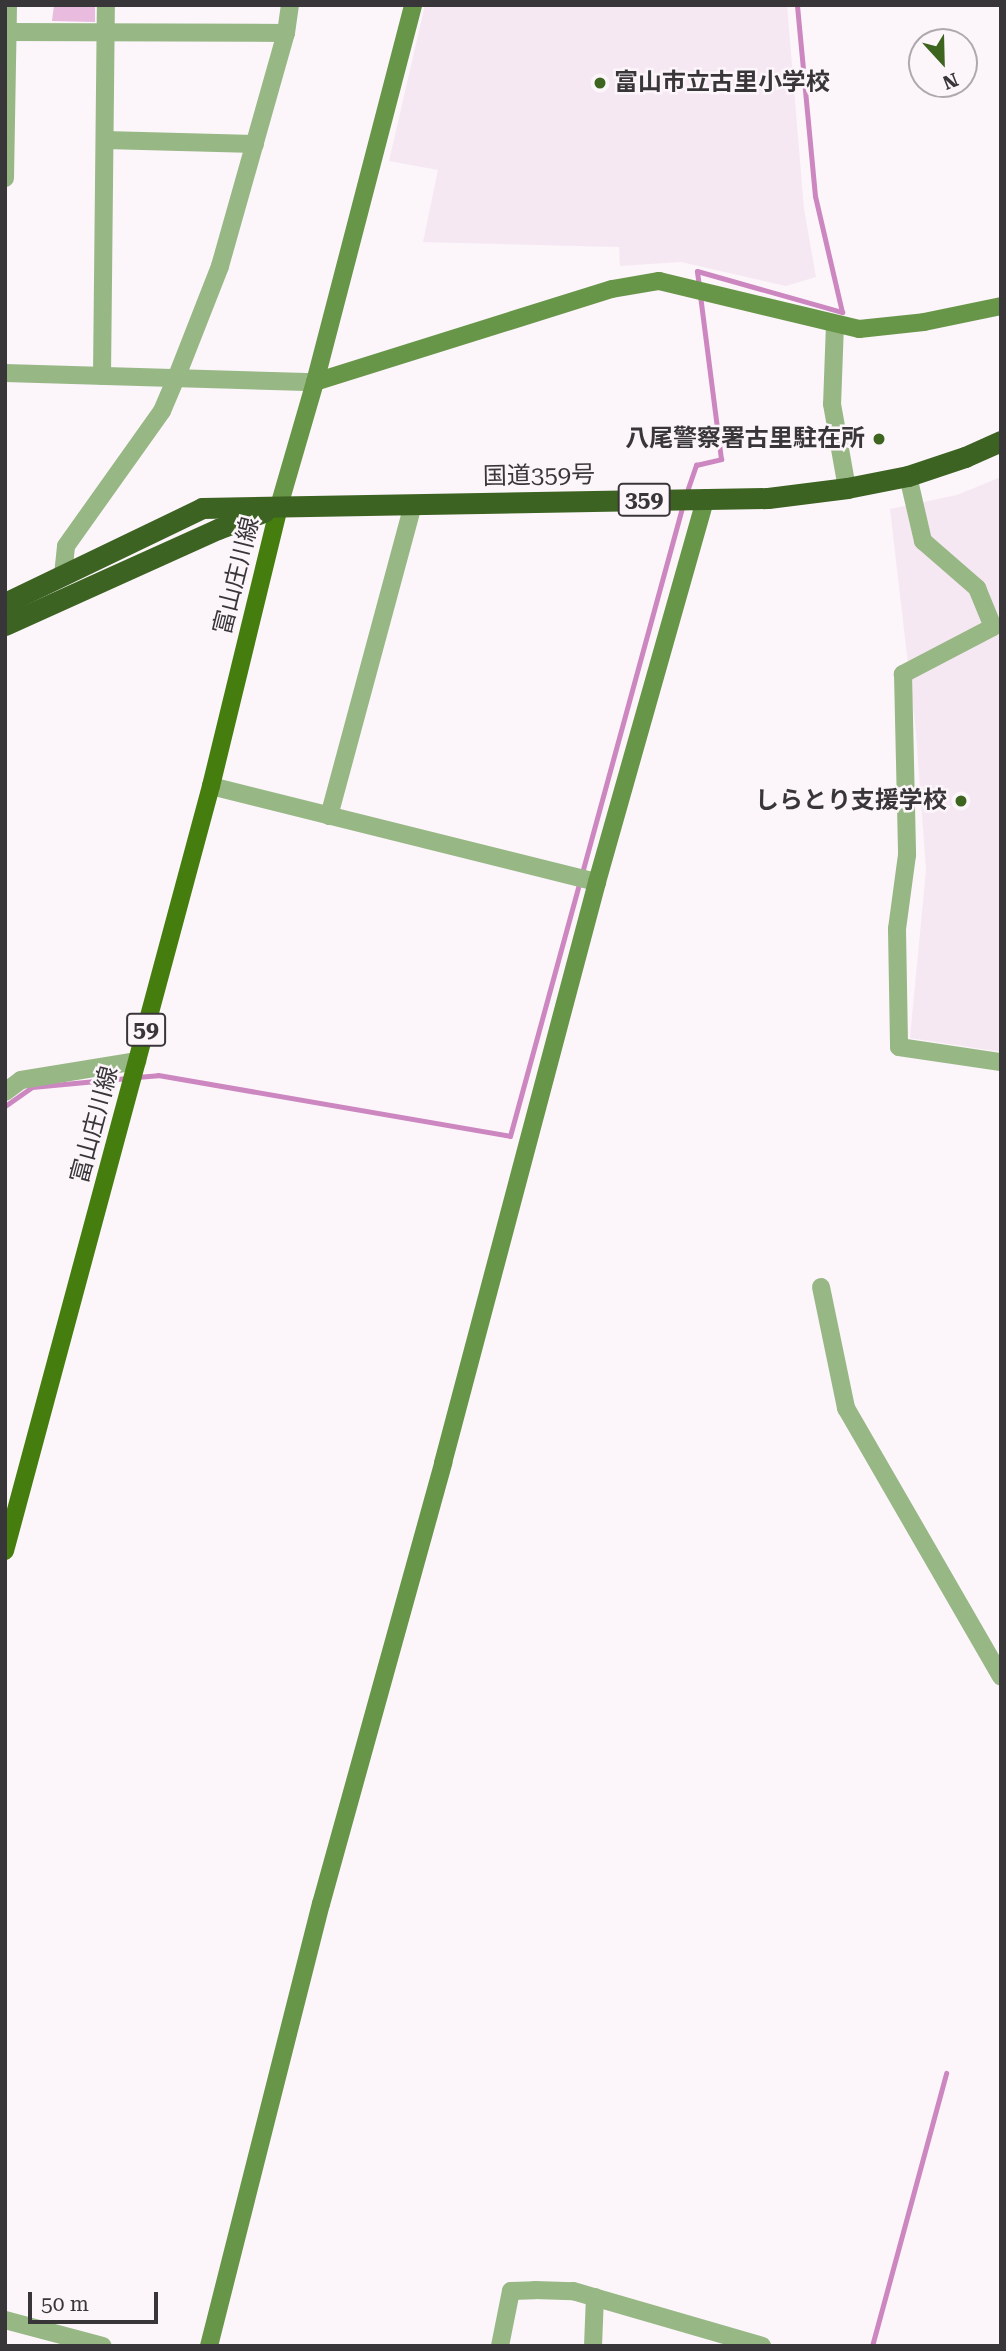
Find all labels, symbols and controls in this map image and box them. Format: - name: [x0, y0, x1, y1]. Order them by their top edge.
- north arrow: [908, 28, 978, 98]
- text: N: [939, 68, 961, 94]
- place label: 富山市立古里小学校: [614, 69, 830, 97]
- marker: 富山市立古里小学校: [592, 75, 608, 91]
- place label: 八尾警察署古里駐在所: [625, 425, 865, 453]
- marker: 八尾警察署古里駐在所: [871, 431, 887, 447]
- street label: 国道359号: [483, 461, 595, 491]
- road number: 359: [616, 480, 672, 520]
- street label: 富山庄川線: [209, 514, 265, 638]
- place label: しらとり支援学校: [755, 787, 947, 815]
- marker: しらとり支援学校: [953, 793, 969, 809]
- road number: 59: [125, 1010, 167, 1050]
- street label: 富山庄川線: [66, 1063, 124, 1187]
- scale bar: [32, 2278, 161, 2322]
- text: 50 m: [41, 2292, 89, 2316]

